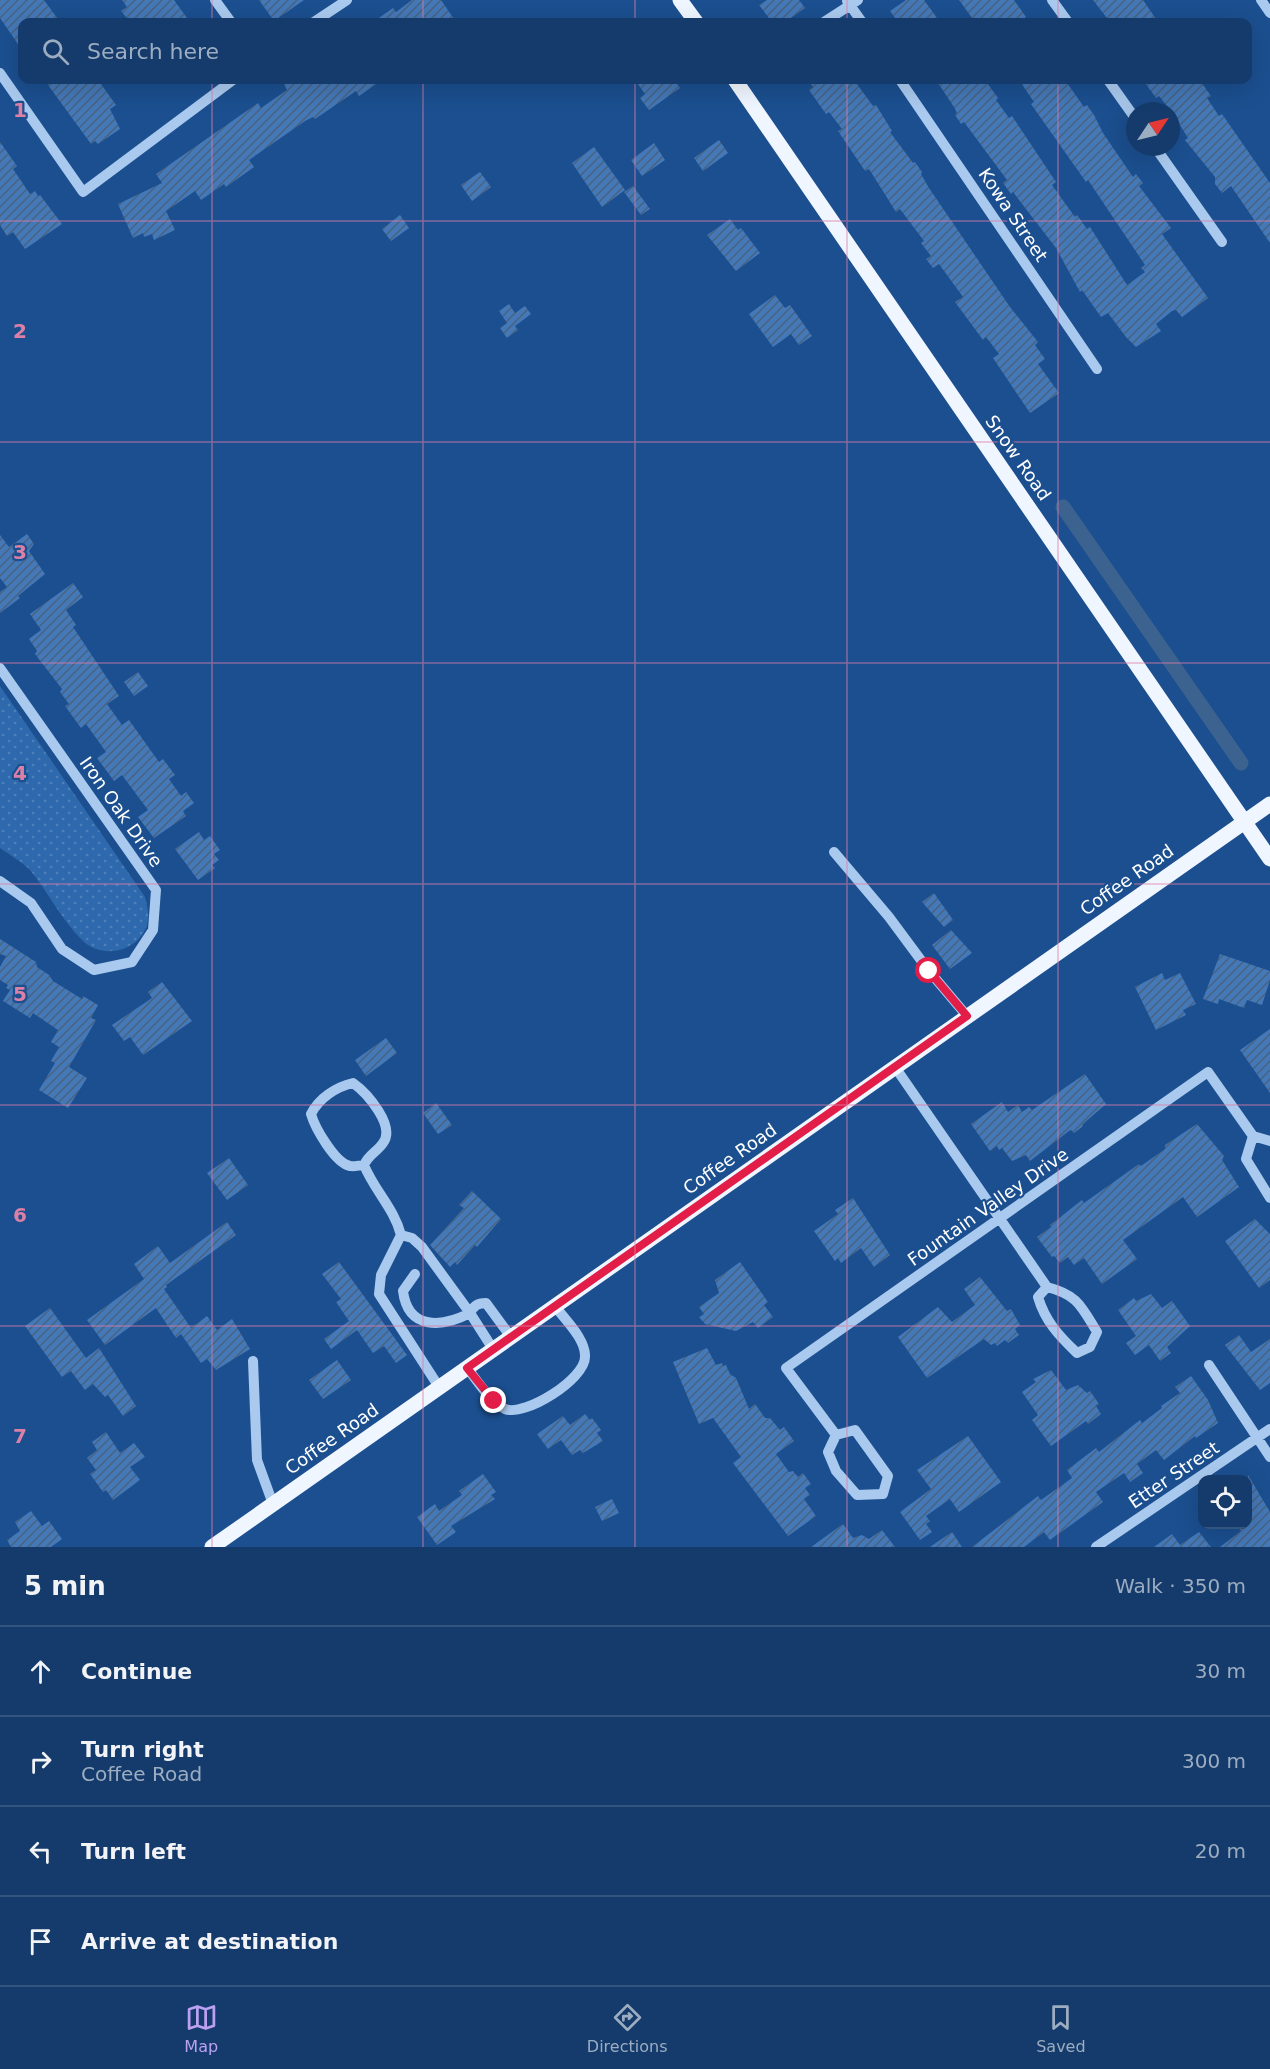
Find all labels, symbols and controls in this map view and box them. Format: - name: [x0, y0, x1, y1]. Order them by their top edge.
- search box: [18, 18, 1252, 84]
- icon: search: [39, 35, 72, 68]
- text: Search here: [87, 39, 219, 64]
- text: 1: [13, 98, 27, 122]
- north arrow: [1126, 102, 1180, 156]
- street label: Kowa Street: [974, 164, 1052, 265]
- text: 2: [13, 319, 27, 343]
- street label: Snow Road: [981, 411, 1056, 504]
- text: 3: [13, 540, 27, 564]
- street label: Iron Oak Drive: [76, 753, 167, 871]
- text: 4: [13, 761, 27, 785]
- street label: Coffee Road: [1076, 840, 1177, 919]
- route start: [915, 957, 941, 983]
- text: 5: [13, 982, 27, 1006]
- street label: Coffee Road: [679, 1119, 780, 1198]
- street label: Fountain Valley Drive: [903, 1143, 1072, 1270]
- text: 6: [13, 1203, 27, 1227]
- route end: [480, 1387, 506, 1413]
- street label: Coffee Road: [281, 1399, 382, 1478]
- text: 7: [13, 1424, 27, 1448]
- street label: Etter Street: [1125, 1437, 1223, 1512]
- map controls: [1198, 1475, 1252, 1529]
- button: locate: [1198, 1475, 1252, 1529]
- text: 5 min: [24, 1571, 106, 1601]
- text: Walk · 350 m: [1115, 1574, 1246, 1598]
- icon: ahead: [24, 1655, 57, 1688]
- text: Continue: [81, 1659, 192, 1684]
- text: 30 m: [1195, 1659, 1246, 1683]
- text: Turn right: [81, 1737, 204, 1762]
- icon: right: [24, 1745, 57, 1778]
- text: 300 m: [1182, 1749, 1246, 1773]
- text: Coffee Road: [81, 1762, 202, 1786]
- icon: left: [24, 1835, 57, 1868]
- text: Turn left: [81, 1839, 186, 1864]
- text: 20 m: [1195, 1839, 1246, 1863]
- icon: arrive: [24, 1925, 57, 1958]
- text: Arrive at destination: [81, 1929, 338, 1954]
- tab: Map: [184, 2001, 218, 2056]
- tab: Directions: [587, 2001, 667, 2056]
- tab: Saved: [1036, 2001, 1086, 2056]

